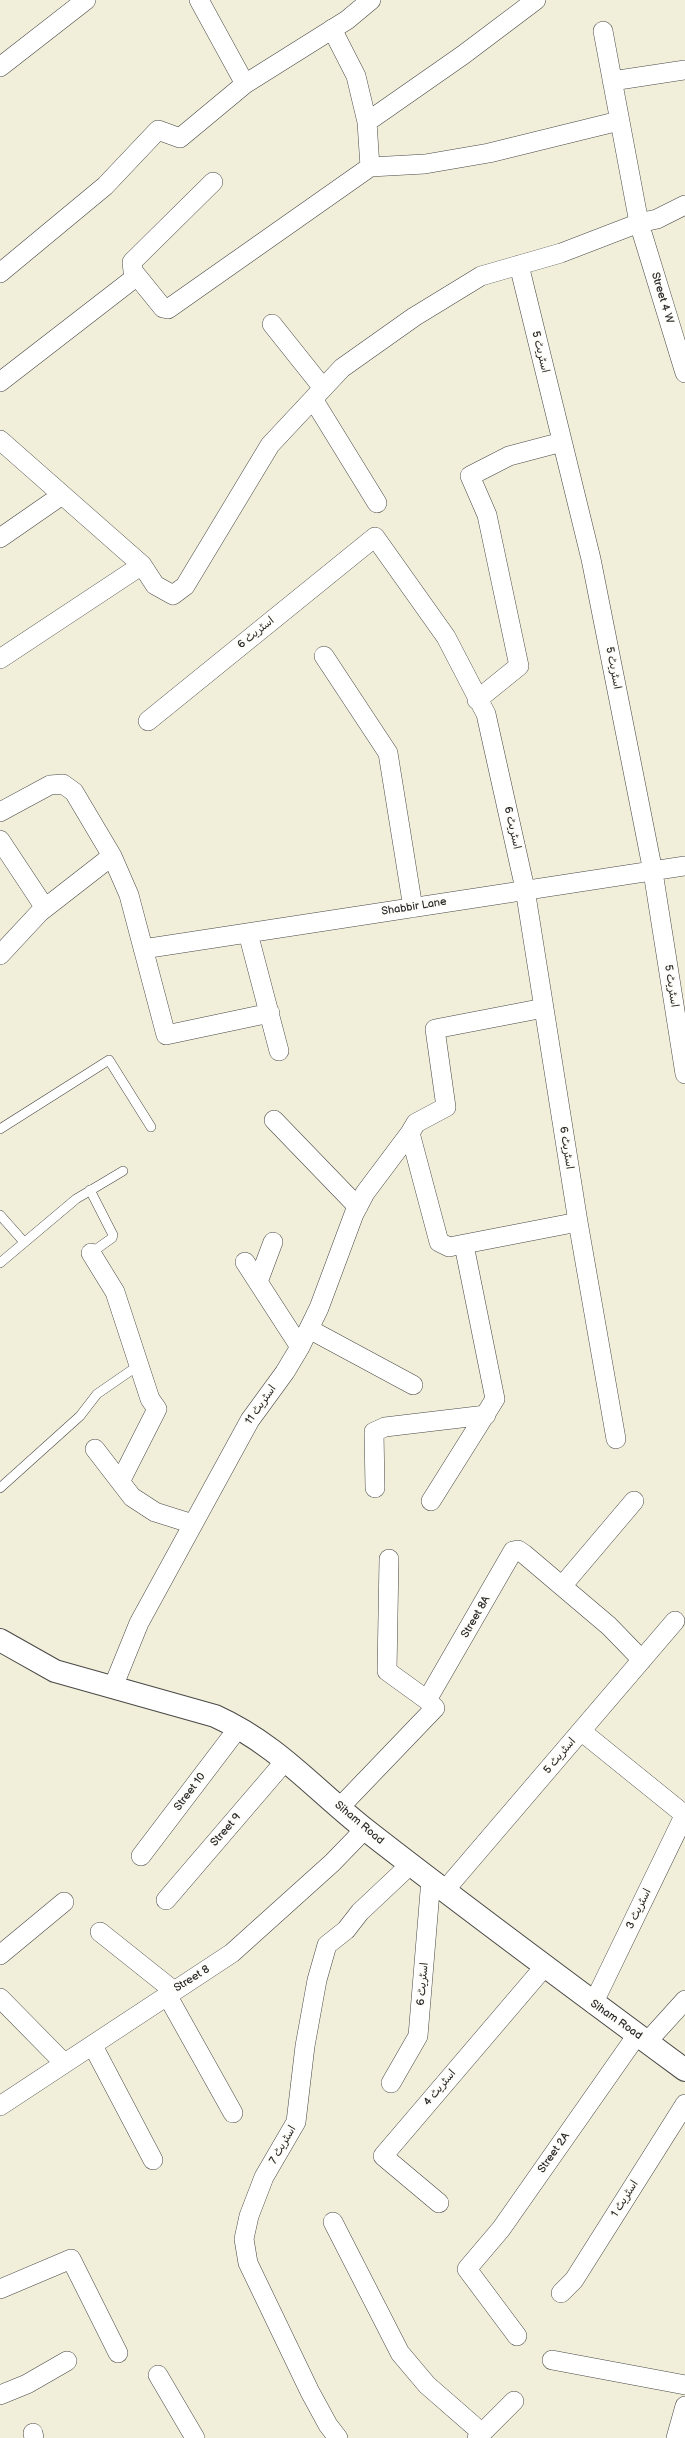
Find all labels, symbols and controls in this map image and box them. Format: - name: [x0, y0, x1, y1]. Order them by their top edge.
- street label: Street 4 W: [648, 271, 676, 325]
- street label: اسٹریٹ 5: [528, 330, 552, 374]
- street label: اسٹریٹ 6: [235, 614, 277, 652]
- street label: اسٹریٹ 5: [602, 646, 624, 690]
- street label: اسٹریٹ 6: [501, 805, 523, 851]
- street label: Shabbir Lane: [380, 895, 448, 919]
- street label: اسٹریٹ 5: [661, 964, 681, 1008]
- street label: اسٹریٹ 6: [556, 1126, 576, 1170]
- street label: اسٹریٹ 11: [243, 1383, 279, 1427]
- street label: Street 8A: [459, 1594, 493, 1640]
- street label: اسٹریٹ 5: [541, 1735, 579, 1777]
- street label: Street 10: [172, 1770, 208, 1814]
- street label: Siham Road: [332, 1799, 386, 1847]
- street label: Street 9: [208, 1811, 244, 1849]
- street label: اسٹریٹ 3: [624, 1887, 654, 1931]
- street label: اسٹریٹ 6: [415, 1962, 431, 2006]
- street label: Street 8: [172, 1963, 212, 1995]
- street label: Siham Road: [588, 1997, 644, 2043]
- street label: اسٹریٹ 4: [421, 2067, 459, 2109]
- street label: اسٹریٹ 7: [267, 2124, 299, 2166]
- street label: Street 2A: [535, 2130, 573, 2176]
- street label: اسٹریٹ 1: [609, 2178, 641, 2220]

